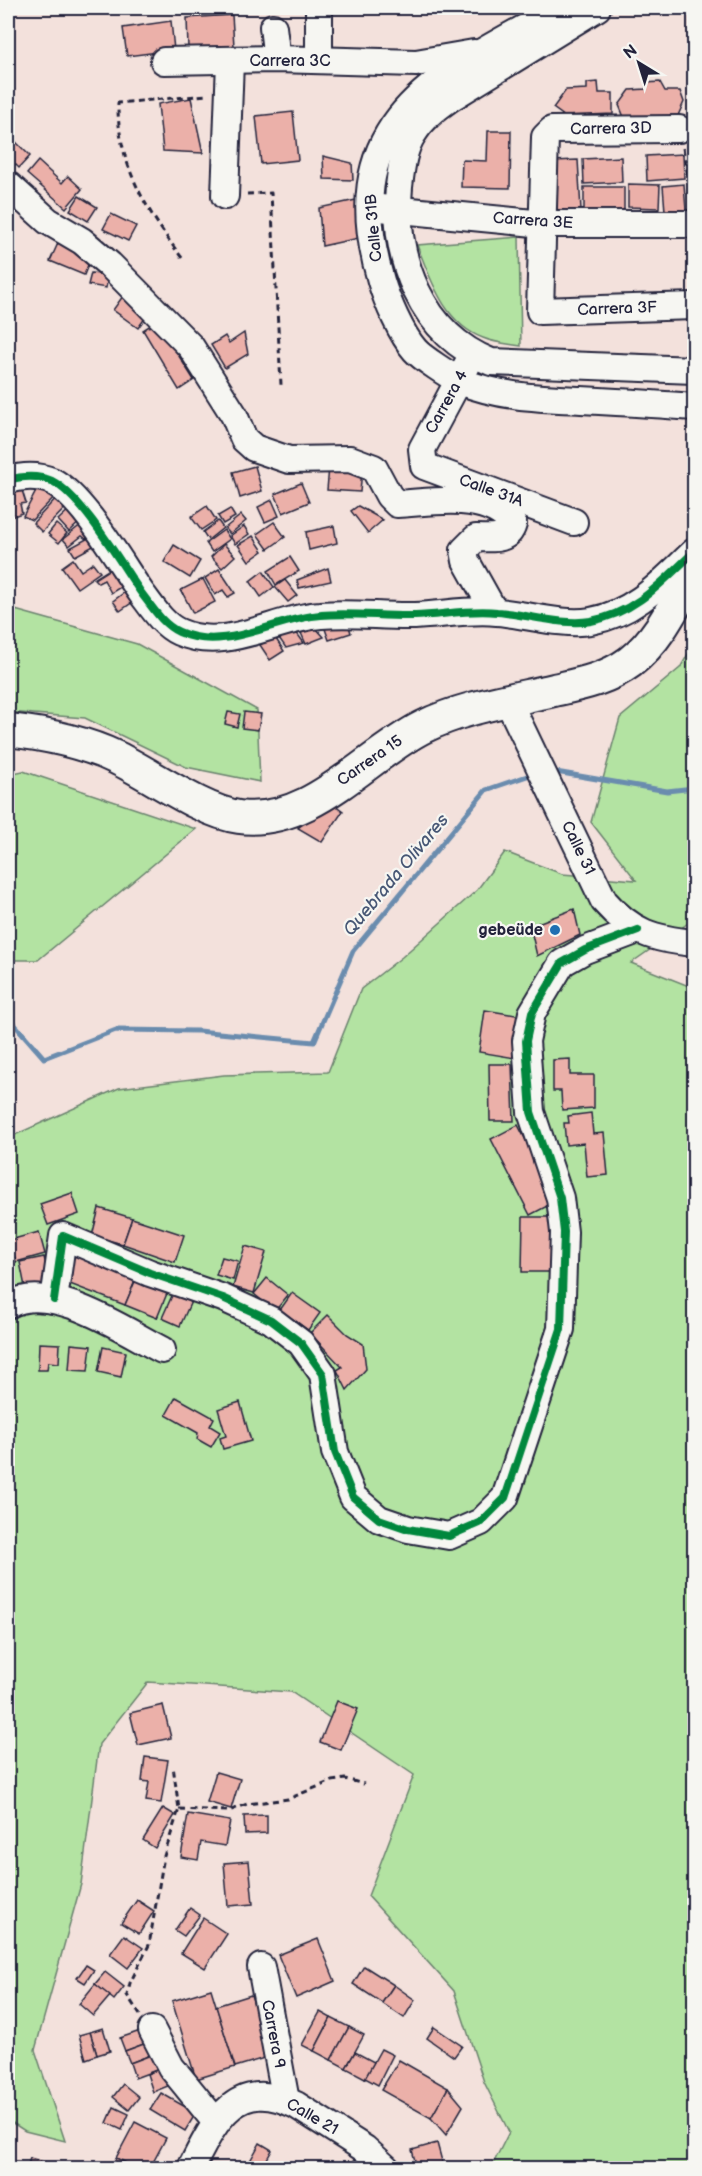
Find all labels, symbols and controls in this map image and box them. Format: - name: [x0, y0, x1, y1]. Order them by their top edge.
- north arrow: [609, 33, 669, 93]
- text: N: [620, 41, 641, 64]
- street label: Carrera 3C: [249, 52, 331, 71]
- street label: Carrera 3D: [570, 119, 652, 139]
- street label: Calle 31B: [362, 193, 386, 263]
- street label: Carrera 3E: [492, 209, 574, 233]
- street label: Carrera 3F: [577, 298, 657, 320]
- street label: Carrera 4: [422, 367, 472, 437]
- street label: Calle 31A: [456, 471, 526, 511]
- street label: Carrera 15: [334, 732, 406, 790]
- water label: Quebrada Olivares: [339, 810, 453, 940]
- street label: Calle 31: [557, 818, 599, 878]
- place label: gebeüde: [479, 921, 543, 940]
- marker: gebeüde: [548, 923, 562, 937]
- street label: Carrera 9: [257, 1998, 289, 2070]
- street label: Calle 21: [283, 2095, 341, 2139]

